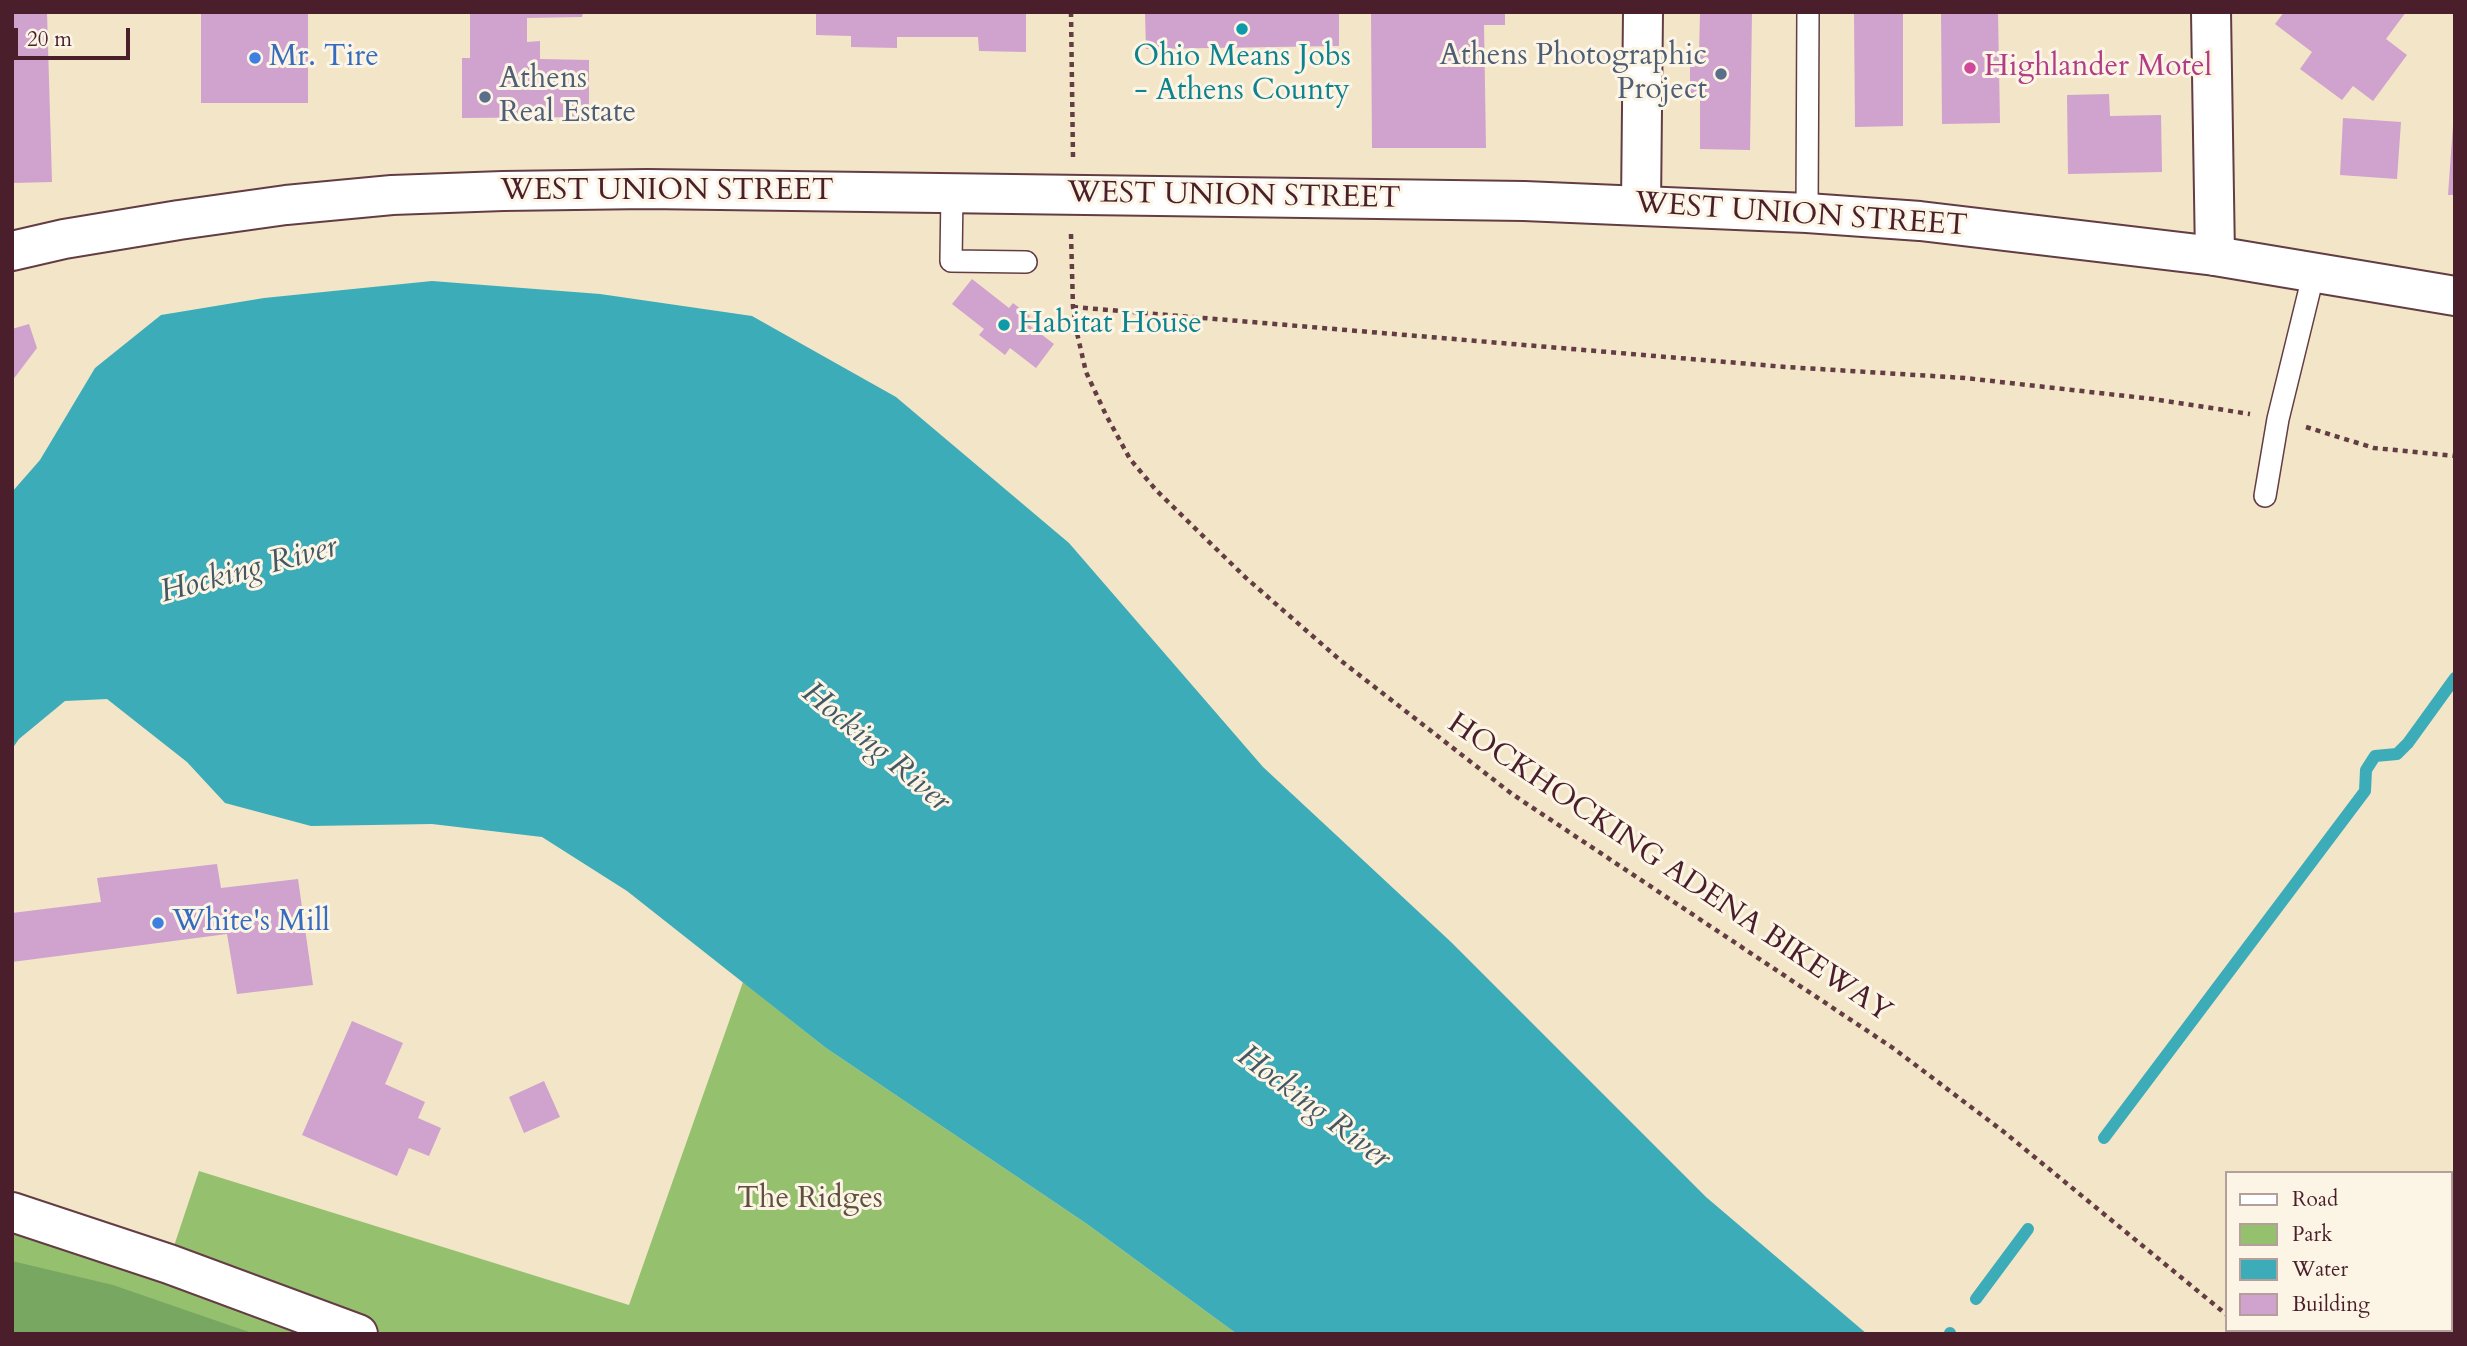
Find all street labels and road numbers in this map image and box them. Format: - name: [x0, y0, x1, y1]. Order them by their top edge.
- street label: WEST UNION STREET: [500, 174, 834, 210]
- street label: WEST UNION STREET: [1067, 176, 1401, 218]
- street label: WEST UNION STREET: [1633, 186, 1969, 246]
- street label: HOCKHOCKING ADENA BIKEWAY: [1440, 707, 1898, 1031]

